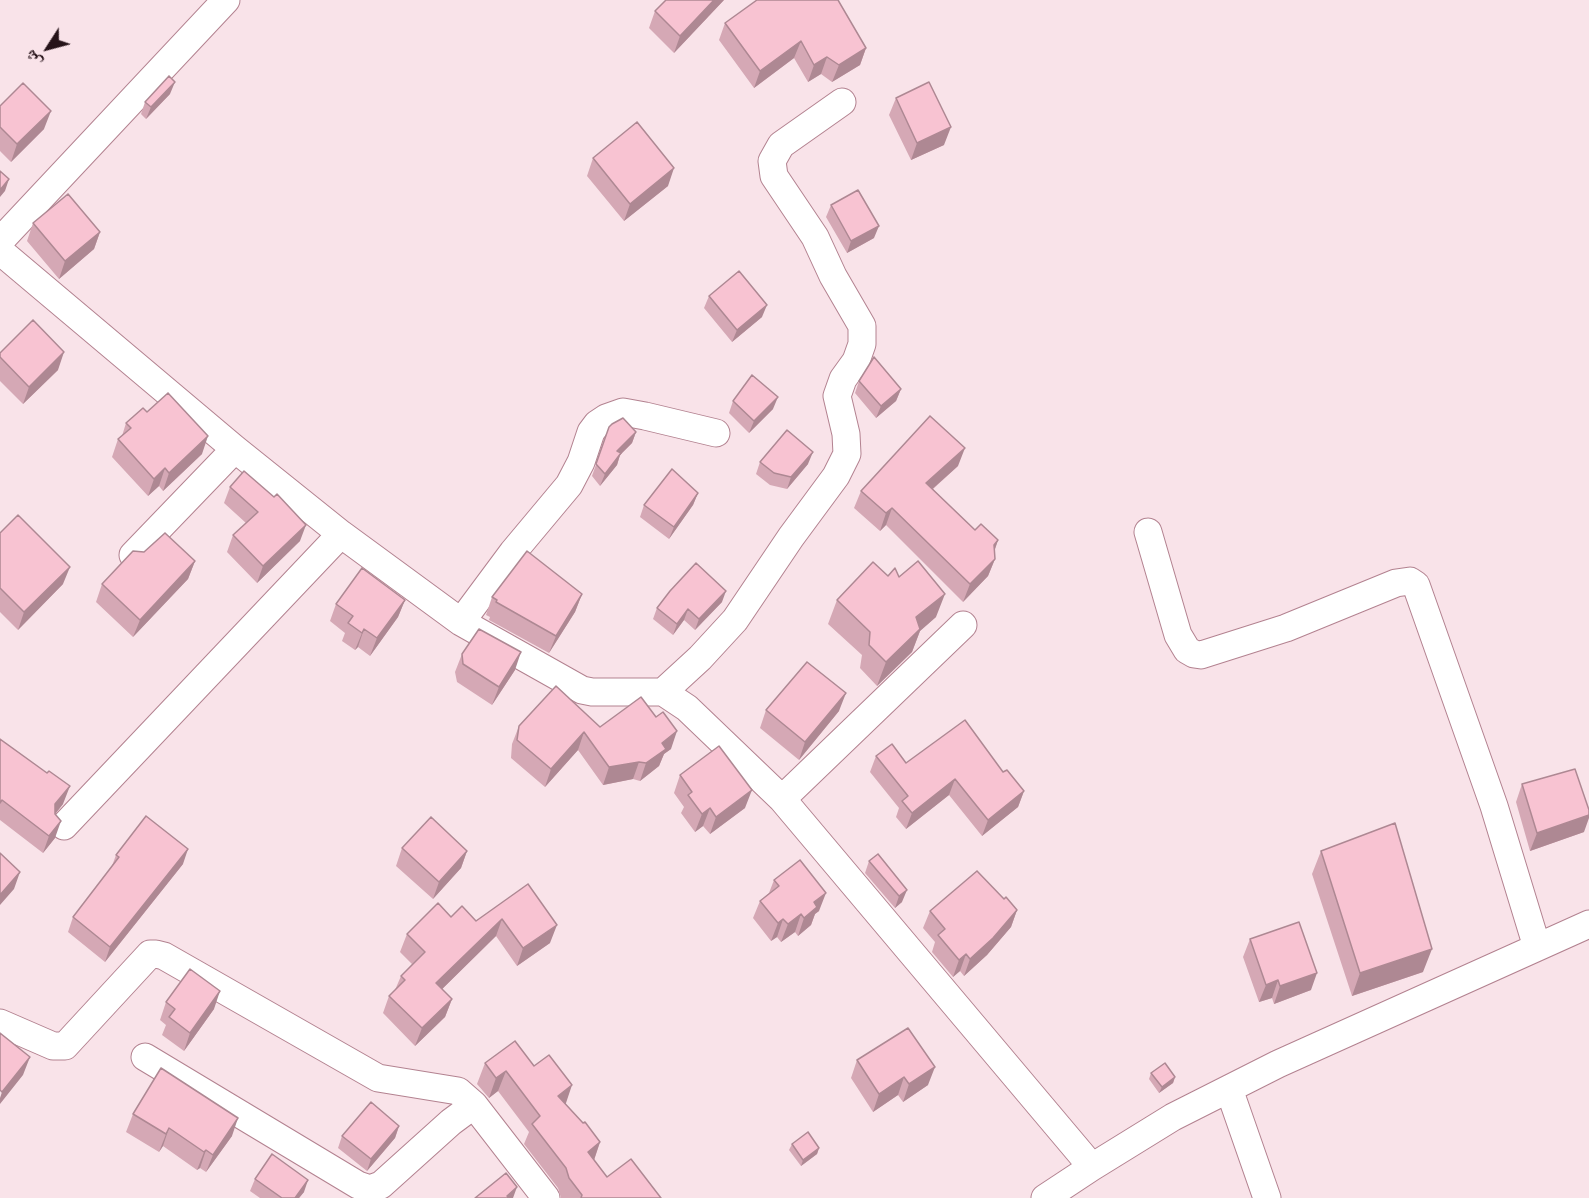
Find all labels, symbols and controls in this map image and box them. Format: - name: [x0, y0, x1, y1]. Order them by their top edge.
- north arrow: [18, 18, 78, 78]
- text: ش: [21, 47, 45, 71]

